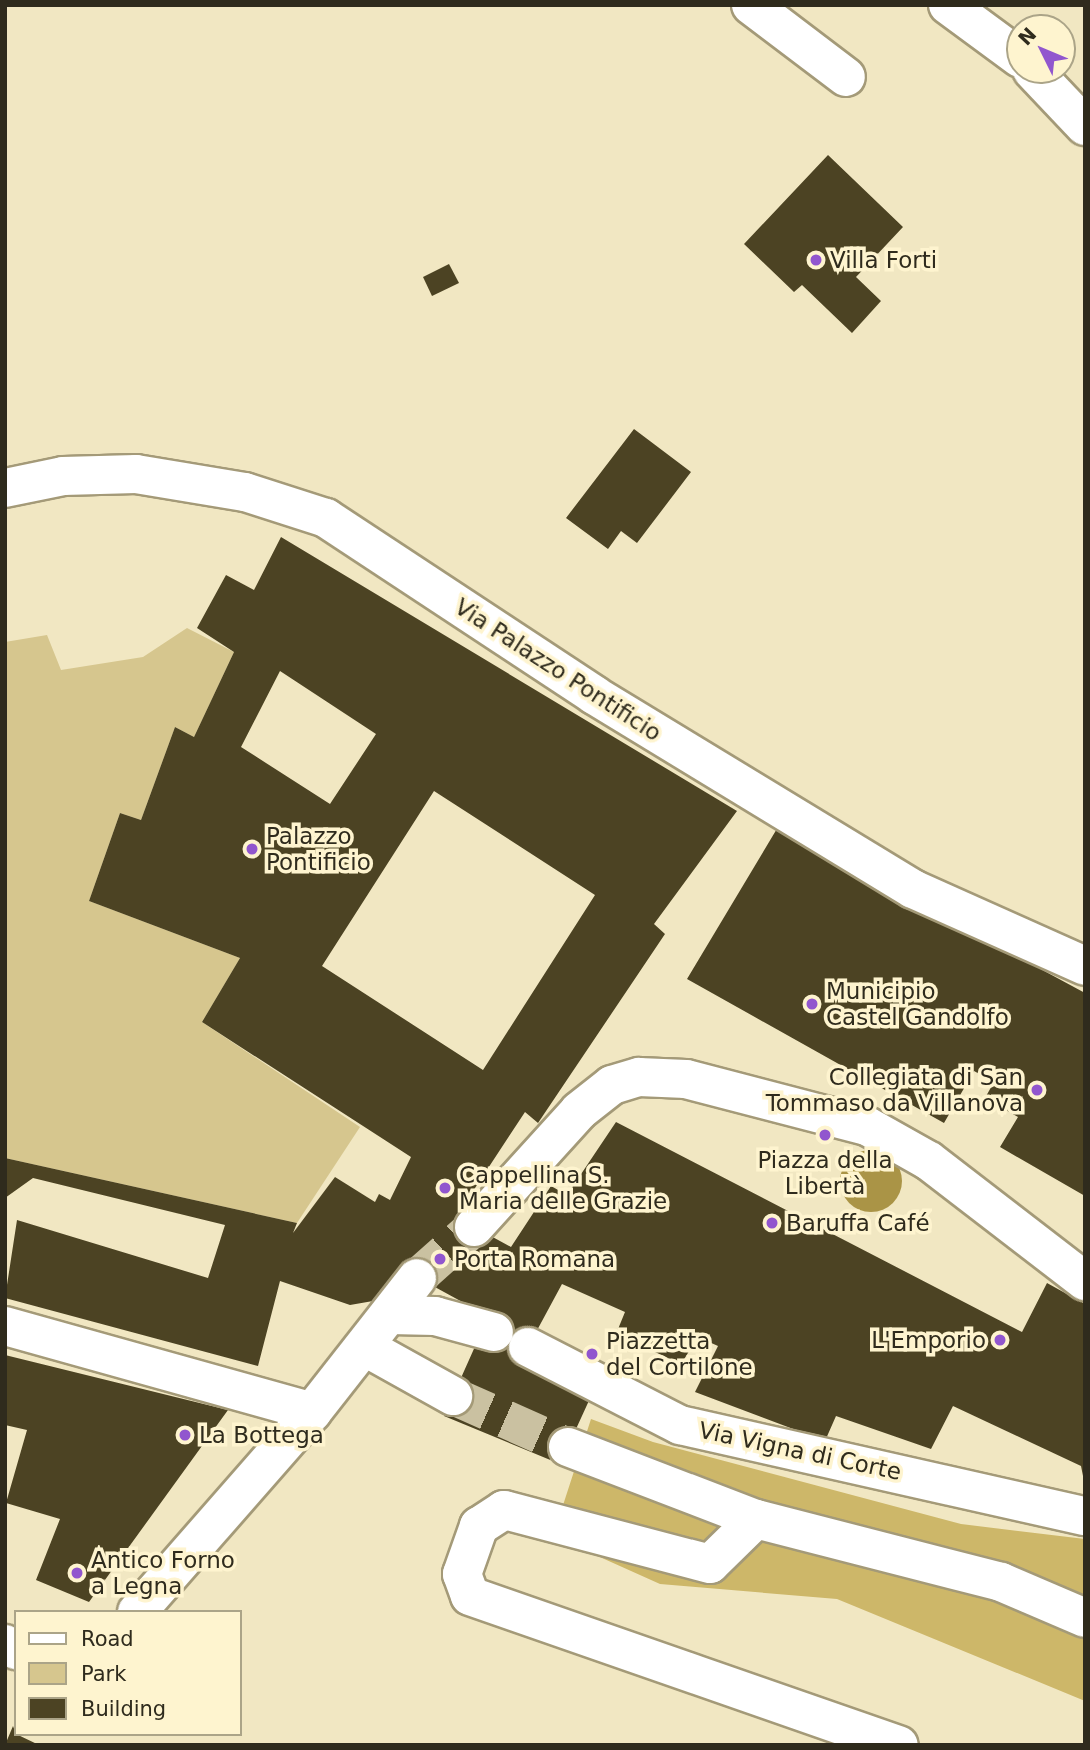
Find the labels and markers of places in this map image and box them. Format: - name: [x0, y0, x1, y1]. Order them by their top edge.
- place label: Villa Forti: [830, 246, 937, 274]
- marker: Villa Forti: [808, 252, 824, 268]
- place label: Palazzo Pontificio: [266, 822, 371, 876]
- marker: Palazzo Pontificio: [244, 841, 260, 857]
- place label: Municipio Castel Gandolfo: [826, 977, 1009, 1031]
- marker: Municipio Castel Gandolfo: [804, 996, 820, 1012]
- place label: Collegiata di San Tommaso da Villanova: [766, 1063, 1023, 1117]
- marker: Collegiata di San Tommaso da Villanova: [1029, 1082, 1045, 1098]
- marker: Piazza della Libertà: [817, 1127, 833, 1143]
- place label: Piazza della Libertà: [757, 1146, 893, 1200]
- place label: Cappellina S. Maria delle Grazie: [459, 1161, 667, 1215]
- marker: Cappellina S. Maria delle Grazie: [437, 1180, 453, 1196]
- place label: Baruffa Café: [786, 1209, 930, 1237]
- marker: Baruffa Café: [764, 1215, 780, 1231]
- place label: Porta Romana: [454, 1245, 615, 1273]
- marker: Porta Romana: [432, 1251, 448, 1267]
- place label: L'Emporio: [871, 1326, 986, 1354]
- place label: Piazzetta del Cortilone: [606, 1327, 753, 1381]
- marker: L'Emporio: [992, 1332, 1008, 1348]
- marker: Piazzetta del Cortilone: [584, 1346, 600, 1362]
- place label: La Bottega: [199, 1421, 324, 1449]
- marker: La Bottega: [177, 1427, 193, 1443]
- place label: Antico Forno a Legna: [91, 1546, 235, 1600]
- marker: Antico Forno a Legna: [69, 1565, 85, 1581]

